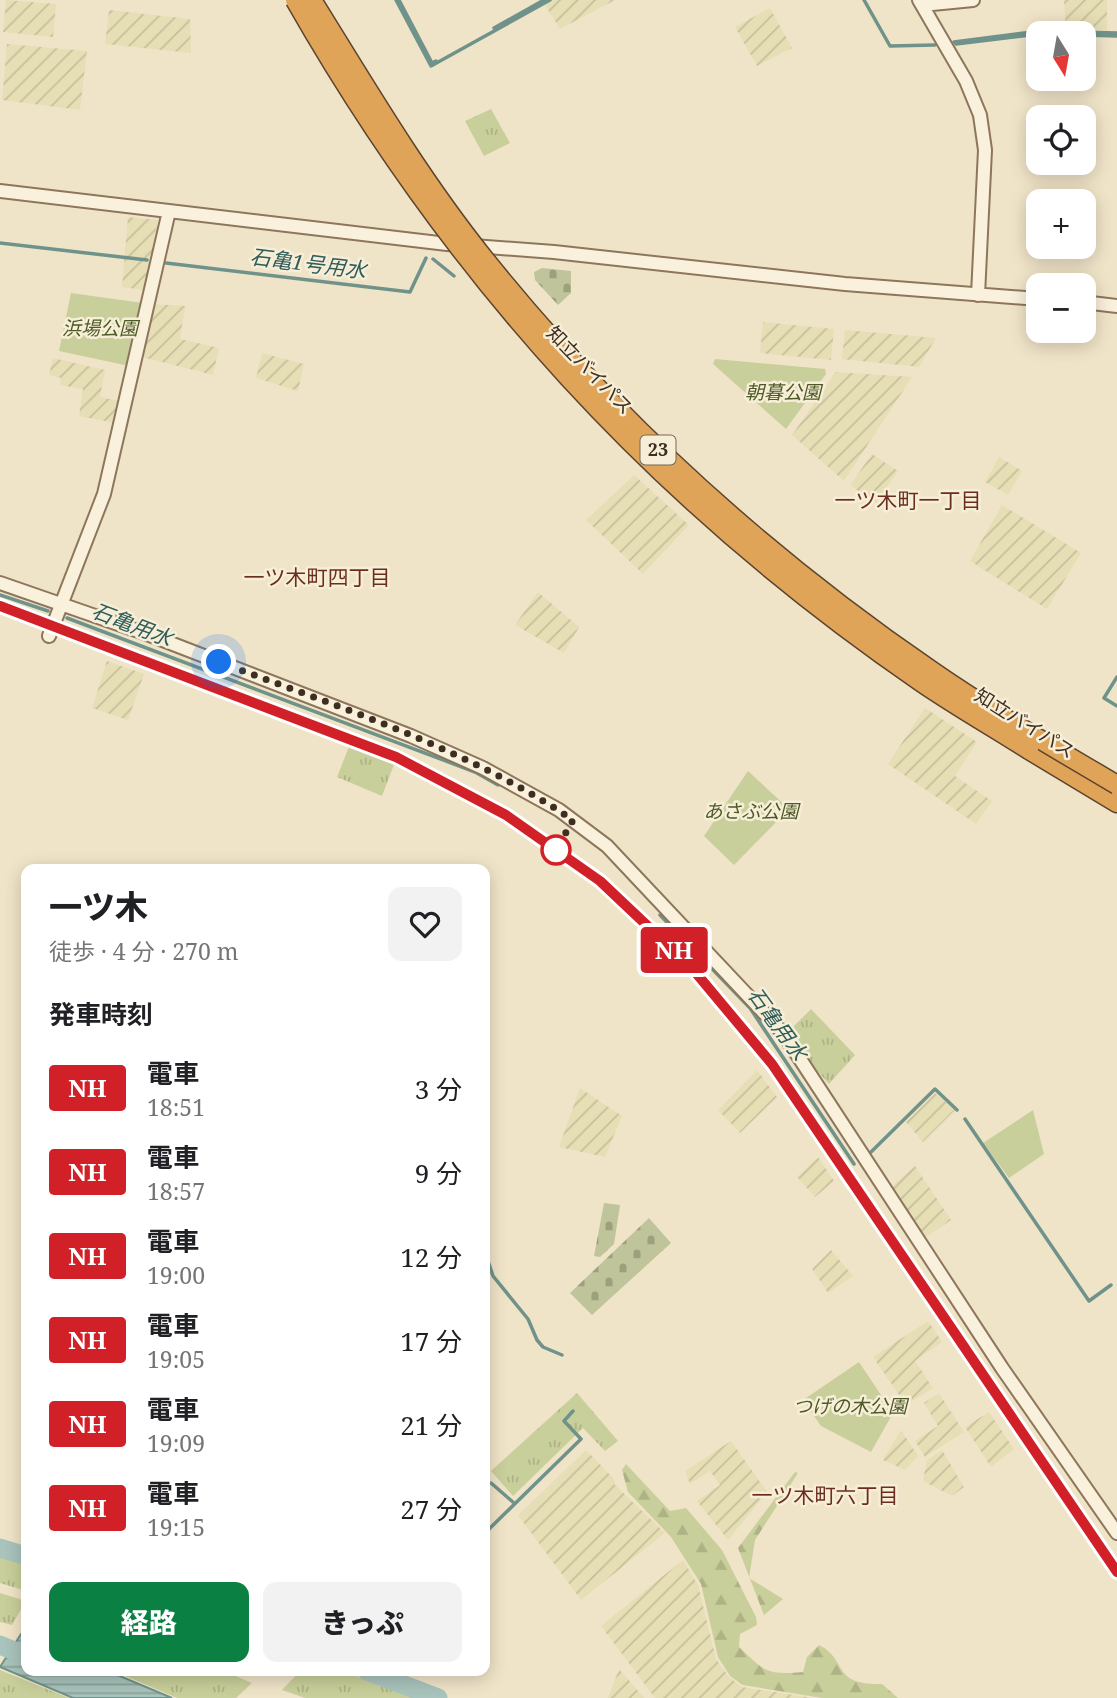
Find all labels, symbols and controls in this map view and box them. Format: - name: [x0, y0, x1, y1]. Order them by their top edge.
- north arrow: [1026, 21, 1096, 91]
- map controls: [1026, 21, 1096, 343]
- button: locate: [1026, 105, 1096, 175]
- button: +: [1026, 189, 1096, 259]
- water label: 石亀1号用水: [248, 242, 370, 284]
- button: −: [1026, 273, 1096, 343]
- park label: 浜場公園: [62, 315, 141, 341]
- street label: 知立バイパス: [541, 320, 639, 420]
- park label: 朝暮公園: [745, 379, 824, 405]
- road number: 23: [640, 436, 676, 464]
- district label: 一ツ木町一丁目: [835, 486, 982, 514]
- district label: 一ツ木町四丁目: [244, 563, 391, 591]
- water label: 石亀用水: [88, 596, 178, 653]
- your location: [201, 644, 236, 679]
- street label: 知立バイパス: [970, 682, 1080, 764]
- park label: あさぶ公園: [703, 798, 801, 824]
- unlabelled marker: [541, 835, 571, 865]
- text: 一ツ木: [49, 884, 148, 929]
- button: heart: [388, 887, 462, 961]
- line badge: NH: [642, 927, 706, 973]
- text: NH: [655, 933, 693, 966]
- text: 徒歩 · 4 分 · 270 m: [49, 935, 239, 967]
- water label: 石亀用水: [742, 981, 815, 1067]
- text: 発車時刻: [49, 996, 153, 1032]
- text: 電車: [147, 1055, 199, 1091]
- text: NH: [68, 1071, 107, 1104]
- text: 3 分: [415, 1071, 462, 1107]
- text: 18:51: [147, 1091, 205, 1123]
- text: 電車: [147, 1139, 199, 1175]
- text: NH: [68, 1155, 107, 1188]
- text: 9 分: [415, 1155, 462, 1191]
- text: 18:57: [147, 1175, 205, 1207]
- text: 電車: [147, 1223, 199, 1259]
- text: NH: [68, 1239, 107, 1272]
- text: 12 分: [400, 1239, 462, 1275]
- text: 19:00: [147, 1259, 205, 1291]
- text: 電車: [147, 1307, 199, 1343]
- text: NH: [68, 1323, 107, 1356]
- text: 17 分: [400, 1323, 462, 1359]
- text: 19:05: [147, 1343, 205, 1375]
- text: 電車: [147, 1391, 199, 1427]
- park label: つげの木公園: [793, 1393, 910, 1419]
- text: NH: [68, 1407, 107, 1440]
- text: 21 分: [400, 1407, 462, 1443]
- text: 19:09: [147, 1427, 205, 1459]
- text: 電車: [147, 1475, 199, 1511]
- district label: 一ツ木町六丁目: [752, 1481, 899, 1509]
- text: NH: [68, 1491, 107, 1524]
- text: 27 分: [400, 1491, 462, 1527]
- text: 19:15: [147, 1511, 205, 1543]
- button: 経路: [49, 1582, 249, 1662]
- button: きっぷ: [263, 1582, 462, 1662]

